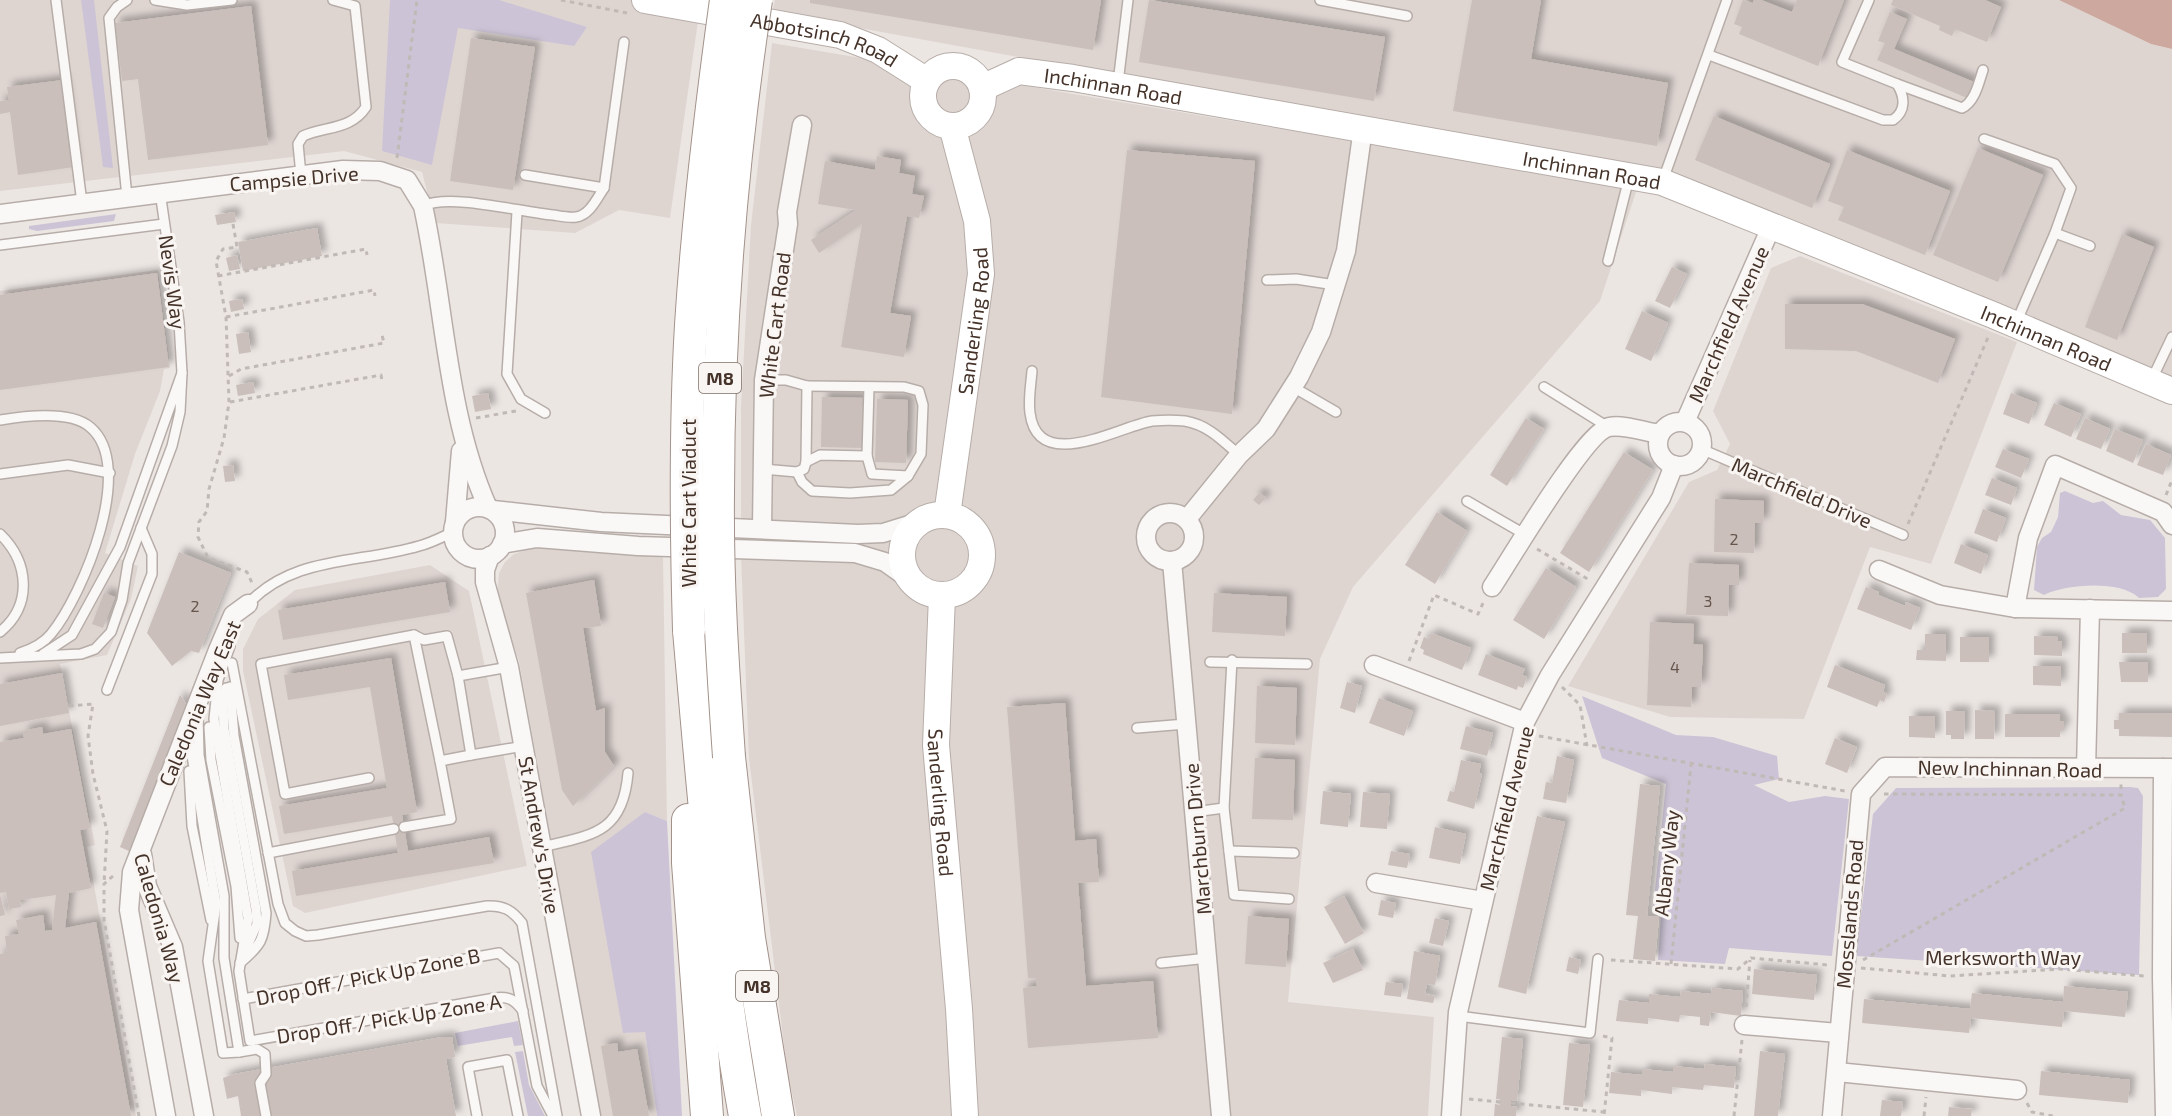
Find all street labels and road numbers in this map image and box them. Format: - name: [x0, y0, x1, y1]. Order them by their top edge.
- street label: Abbotsinch Road: [749, 7, 903, 72]
- street label: Inchinnan Road: [1043, 62, 1184, 109]
- street label: Inchinnan Road: [1521, 146, 1663, 194]
- street label: Campsie Drive: [229, 160, 359, 196]
- street label: Nevis Way: [155, 233, 192, 331]
- street label: Marchfield Avenue: [1683, 242, 1773, 406]
- street label: Sanderling Road: [952, 246, 993, 396]
- street label: White Cart Road: [753, 251, 795, 399]
- street label: Inchinnan Road: [1978, 299, 2115, 376]
- road number: M8: [699, 363, 741, 393]
- street label: White Cart Viaduct: [676, 418, 700, 587]
- street label: Marchfield Drive: [1728, 452, 1876, 532]
- street label: Caledonia Way East: [153, 616, 245, 790]
- street label: Marchfield Avenue: [1474, 723, 1538, 893]
- street label: Sanderling Road: [924, 728, 959, 878]
- street label: St Andrew's Drive: [514, 754, 566, 916]
- street label: New Inchinnan Road: [1917, 754, 2103, 782]
- street label: Marchburn Drive: [1178, 762, 1216, 916]
- street label: Albany Way: [1648, 808, 1684, 917]
- street label: Mosslands Road: [1831, 838, 1867, 990]
- street label: Caledonia Way: [130, 850, 190, 986]
- street label: Drop Off / Pick Up Zone B: [254, 943, 482, 1009]
- street label: Merksworth Way: [1925, 945, 2081, 969]
- road number: M8: [736, 971, 778, 1001]
- street label: Drop Off / Pick Up Zone A: [275, 988, 504, 1048]

